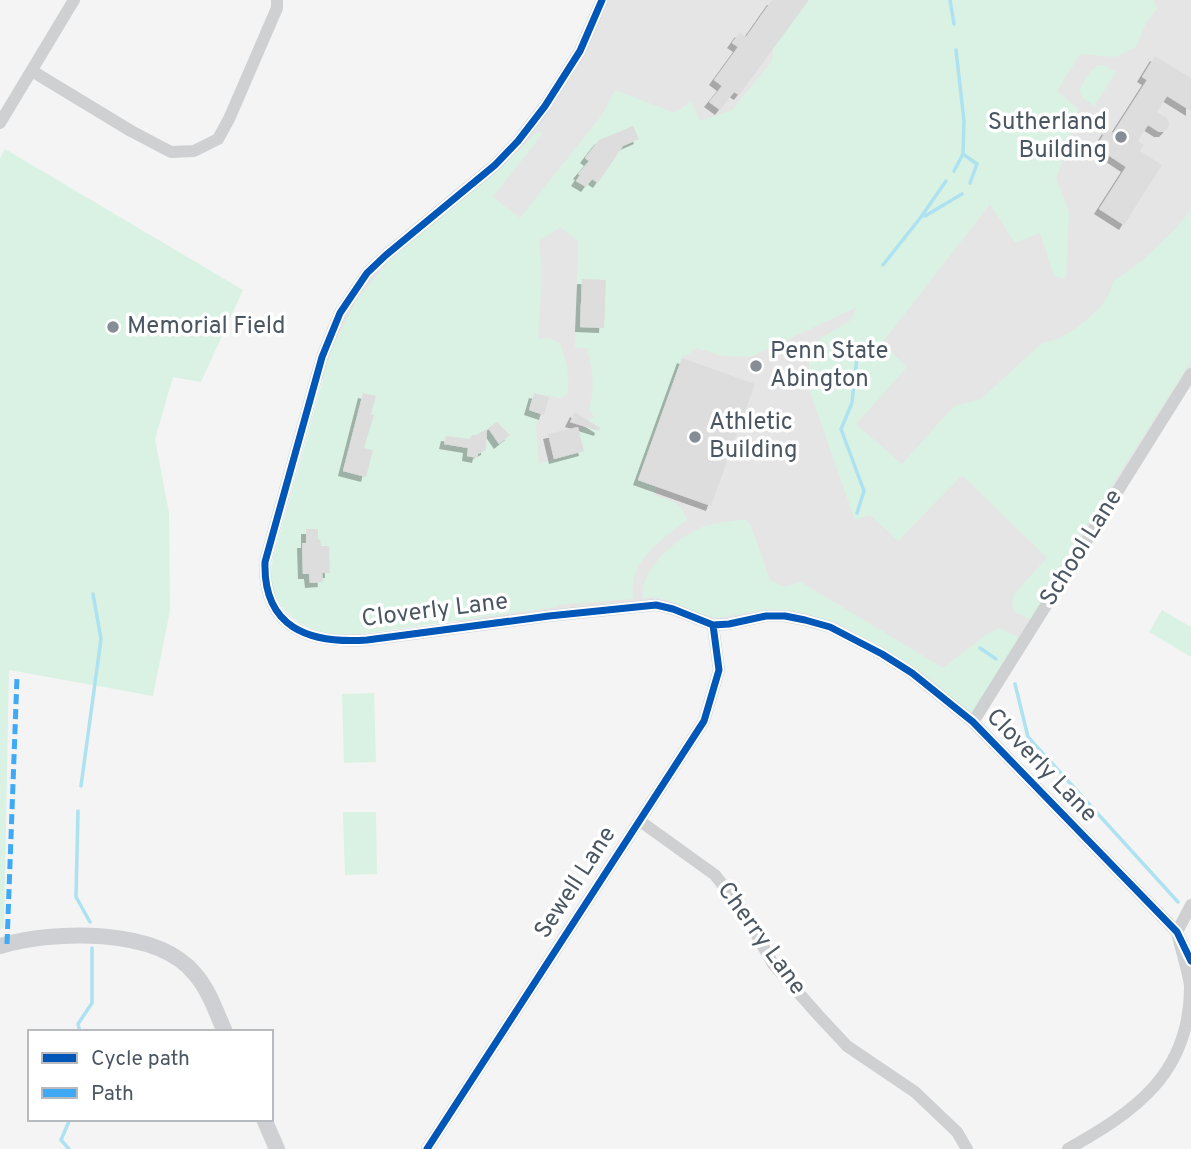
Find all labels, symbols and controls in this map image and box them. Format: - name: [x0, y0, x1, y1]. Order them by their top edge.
- place label: Sutherland Building: [988, 108, 1107, 166]
- marker: Sutherland Building: [1113, 129, 1129, 145]
- place label: Memorial Field: [127, 312, 286, 342]
- marker: Memorial Field: [105, 319, 121, 335]
- place label: Penn State Abington: [770, 337, 888, 395]
- marker: Penn State Abington: [748, 358, 764, 374]
- place label: Athletic Building: [709, 408, 798, 466]
- marker: Athletic Building: [687, 429, 703, 445]
- street label: School Lane: [1034, 484, 1130, 612]
- street label: Cloverly Lane: [360, 587, 510, 635]
- street label: Cloverly Lane: [979, 703, 1103, 829]
- street label: Sewell Lane: [529, 821, 623, 945]
- street label: Cherry Lane: [710, 876, 812, 1002]
- legend: [28, 1030, 273, 1121]
- text: Cycle path: [91, 1046, 190, 1073]
- text: Path: [91, 1081, 134, 1108]

